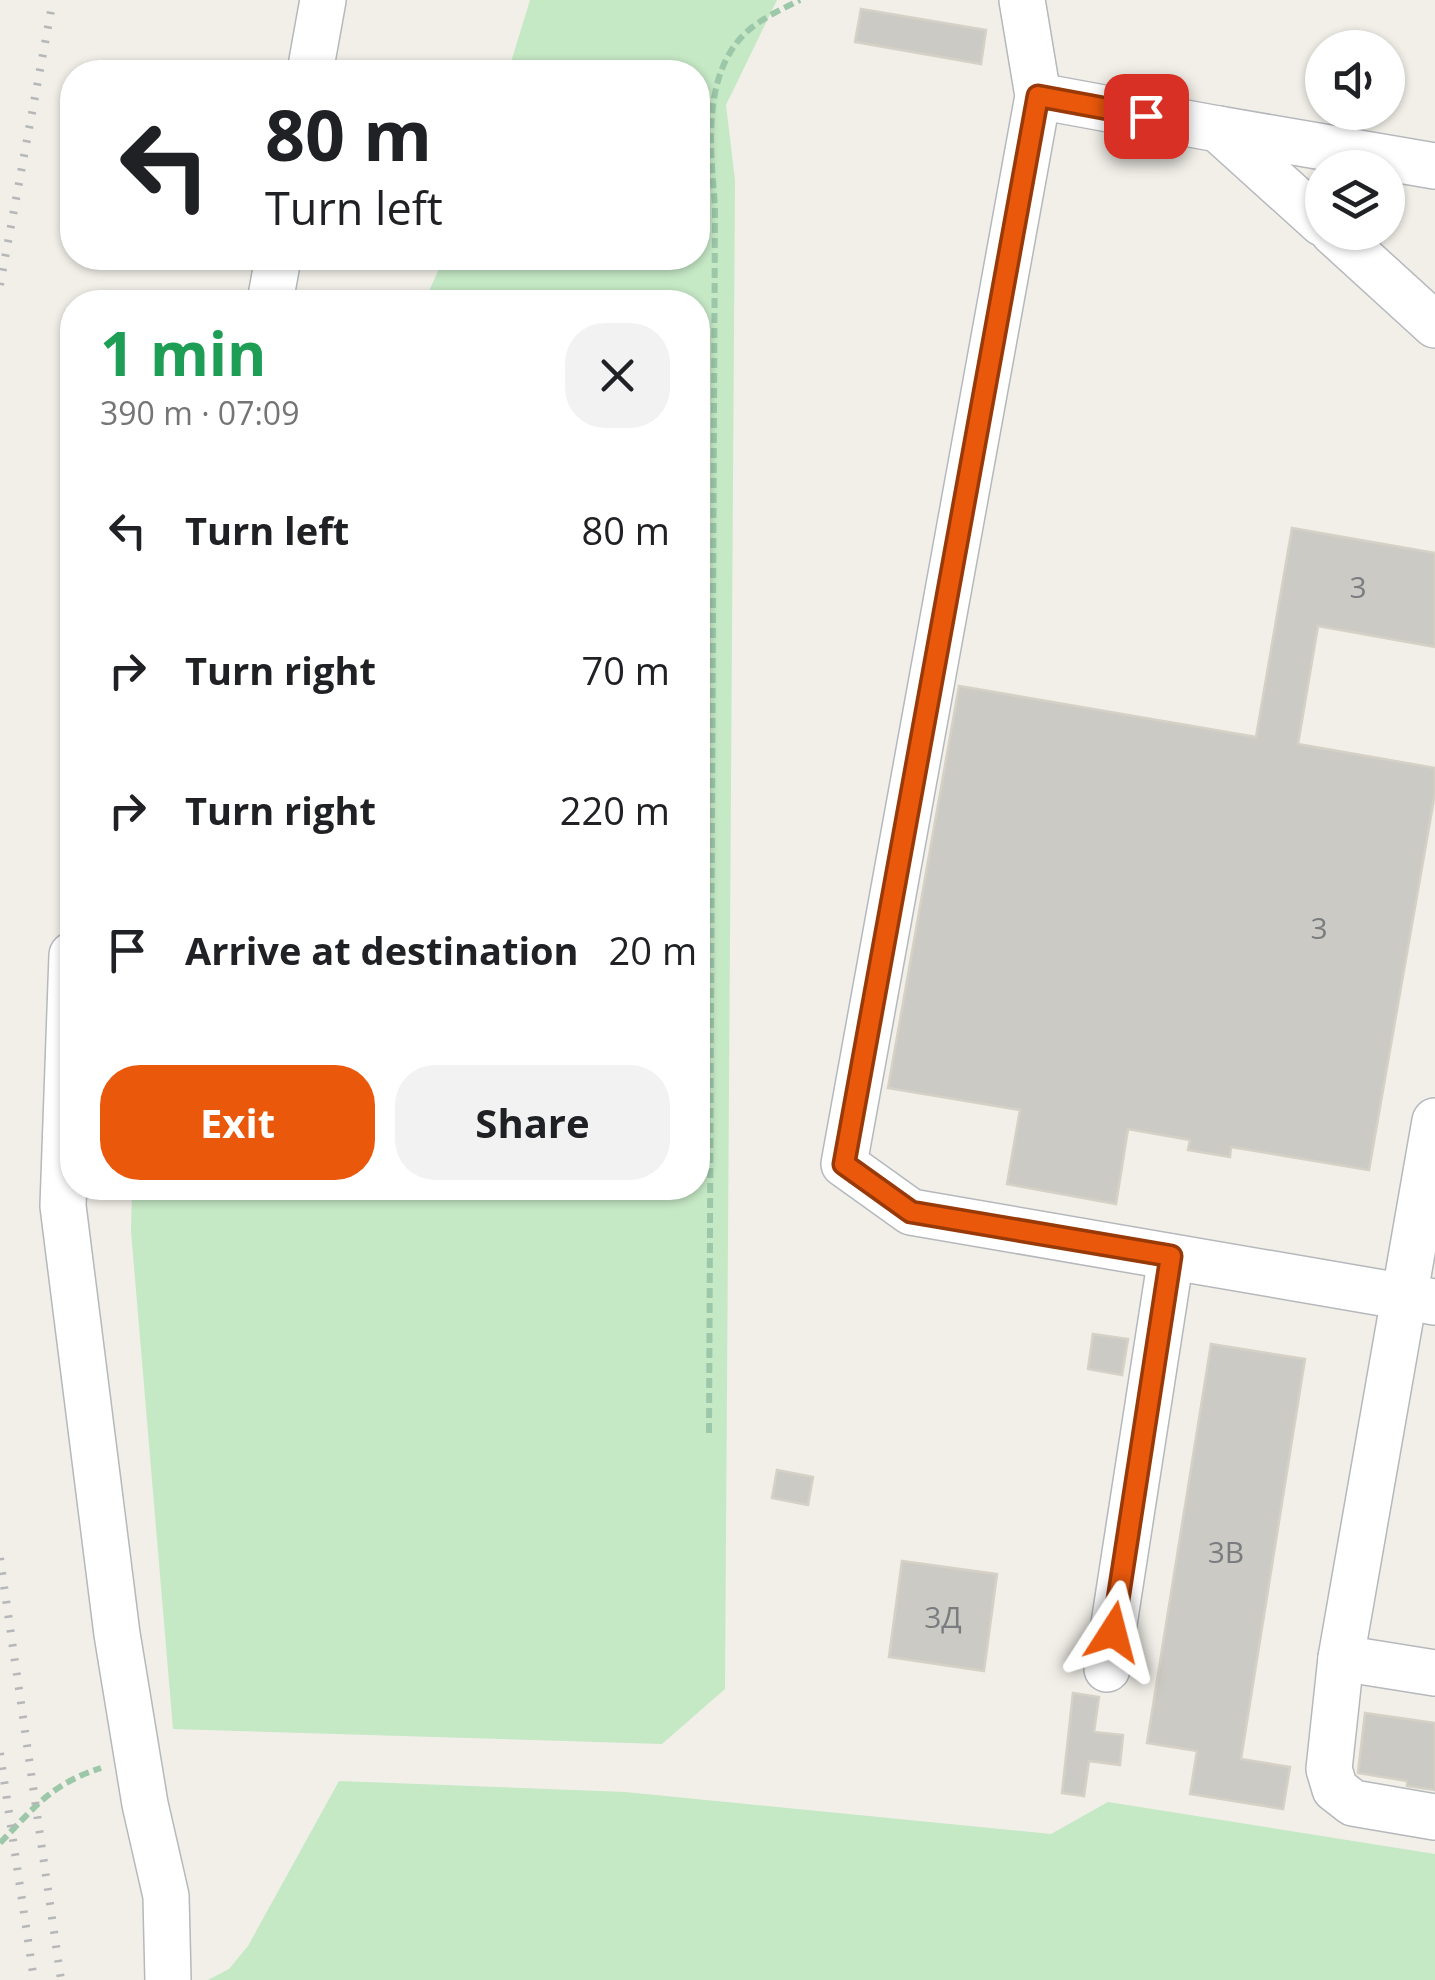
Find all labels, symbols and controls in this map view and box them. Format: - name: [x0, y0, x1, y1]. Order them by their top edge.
- map controls: [1305, 30, 1405, 250]
- button: sound: [1305, 30, 1405, 130]
- pin: [1104, 74, 1189, 159]
- text: 80 m: [265, 86, 432, 182]
- icon: arrive: [1119, 89, 1174, 144]
- icon: left: [100, 100, 230, 230]
- button: layers: [1305, 150, 1405, 250]
- text: Turn left: [265, 177, 443, 238]
- text: 1 min: [100, 312, 267, 394]
- button: close: [565, 323, 670, 428]
- text: 390 m · 07:09: [100, 391, 299, 434]
- icon: left: [100, 503, 155, 558]
- text: Turn left: [185, 504, 349, 556]
- text: 80 m: [581, 504, 670, 556]
- house number: 3: [1349, 566, 1367, 607]
- icon: right: [100, 643, 155, 698]
- text: Turn right: [185, 644, 376, 696]
- text: 70 m: [581, 644, 670, 696]
- icon: right: [100, 783, 155, 838]
- text: Turn right: [185, 784, 376, 836]
- text: 220 m: [560, 784, 670, 836]
- house number: 3: [1310, 907, 1328, 948]
- icon: arrive: [100, 923, 155, 978]
- text: Arrive at destination: [185, 924, 579, 976]
- text: 20 m: [609, 924, 697, 976]
- button: Exit: [100, 1065, 375, 1180]
- button: Share: [395, 1065, 670, 1180]
- house number: 3В: [1208, 1531, 1244, 1572]
- position arrow: [1061, 1580, 1165, 1684]
- house number: 3Д: [924, 1596, 962, 1637]

